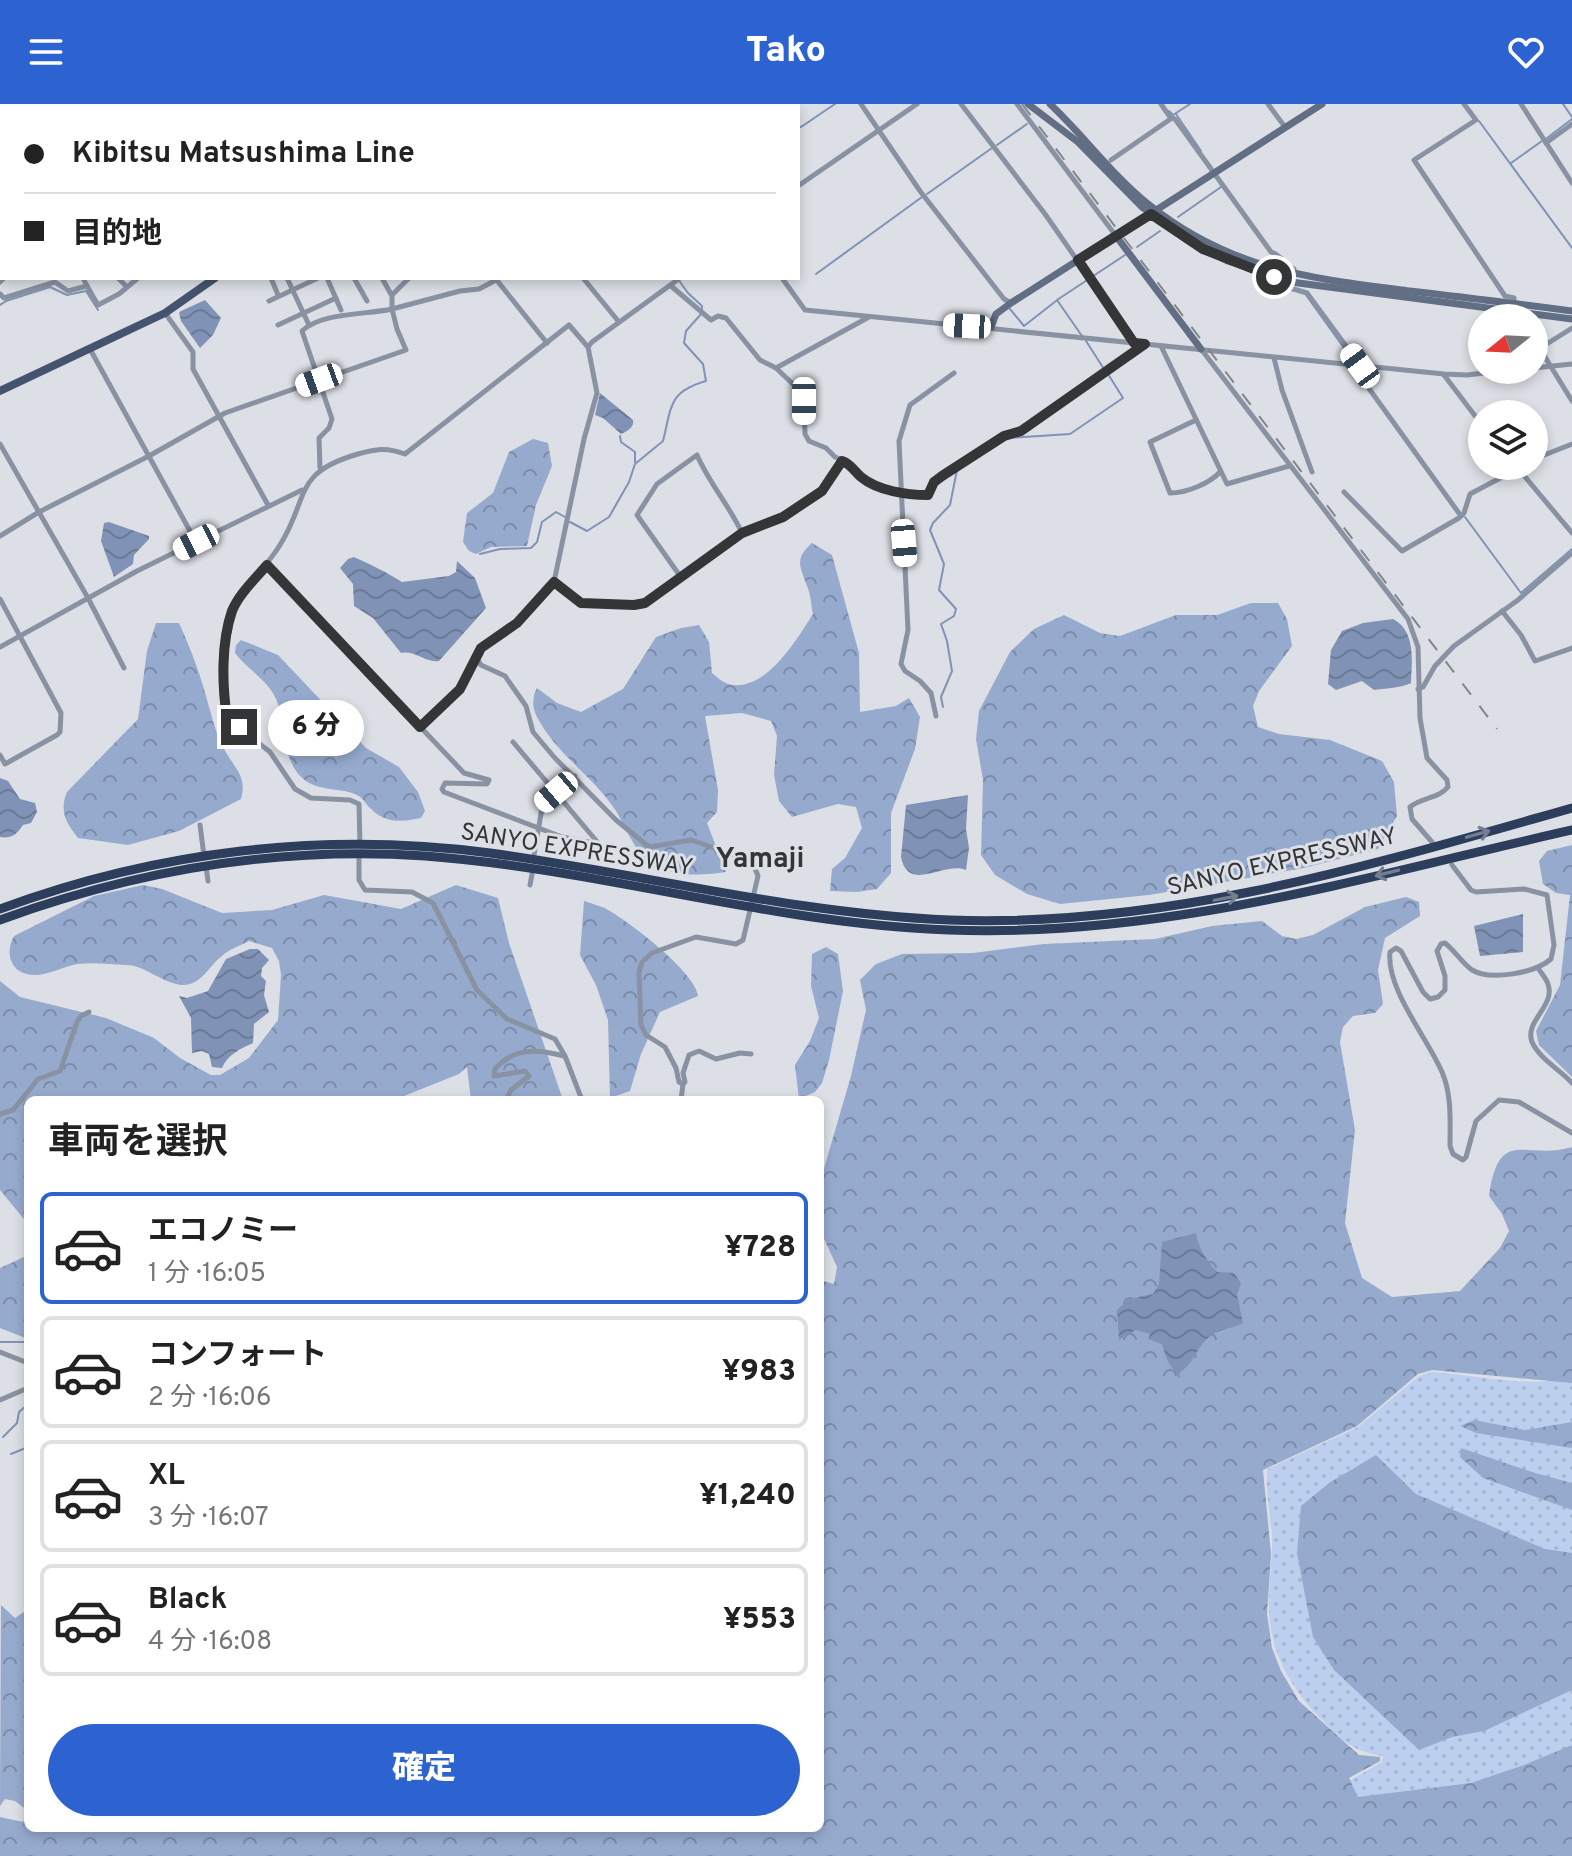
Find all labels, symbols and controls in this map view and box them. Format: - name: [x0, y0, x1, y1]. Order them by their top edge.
- text: Tako: [746, 29, 826, 75]
- icon: menu: [24, 30, 68, 74]
- icon: heart: [1504, 30, 1548, 74]
- text: Kibitsu Matsushima Line: [72, 136, 415, 173]
- text: 目的地: [72, 217, 162, 254]
- route start: [1256, 259, 1292, 295]
- north arrow: [1468, 304, 1548, 384]
- map controls: [1468, 304, 1548, 480]
- car: [942, 313, 992, 339]
- car: [1336, 340, 1384, 392]
- car: [292, 361, 346, 399]
- car: [792, 377, 816, 425]
- button: layers: [1468, 400, 1548, 480]
- car: [890, 518, 918, 568]
- car: [169, 520, 223, 564]
- callout: 6 分: [267, 699, 363, 755]
- route end: [221, 709, 257, 745]
- text: 6 分: [292, 711, 340, 744]
- car: [530, 767, 582, 817]
- street label: SANYO EXPRESSWAY: [458, 818, 695, 884]
- street label: SANYO EXPRESSWAY: [1165, 822, 1400, 904]
- one-way arrow: [1465, 826, 1491, 841]
- district label: Yamaji: [716, 842, 804, 878]
- one-way arrow: [1375, 867, 1400, 882]
- one-way arrow: [1213, 890, 1239, 905]
- text: 車両を選択: [48, 1121, 228, 1167]
- icon: car: [52, 1212, 124, 1284]
- text: エコノミー: [148, 1214, 298, 1251]
- text: ¥728: [724, 1230, 796, 1267]
- text: 1 分 · 16:05: [148, 1258, 266, 1291]
- icon: car: [52, 1336, 124, 1408]
- text: コンフォート: [148, 1338, 327, 1375]
- text: ¥983: [722, 1354, 796, 1391]
- text: 2 分 · 16:06: [148, 1382, 272, 1415]
- text: XL: [148, 1458, 185, 1495]
- icon: car: [52, 1460, 124, 1532]
- text: ¥1,240: [699, 1478, 796, 1515]
- text: 3 分 · 16:07: [148, 1502, 269, 1535]
- text: Black: [148, 1582, 227, 1619]
- icon: car: [52, 1584, 124, 1656]
- text: ¥553: [723, 1602, 796, 1639]
- text: 4 分 · 16:08: [148, 1626, 272, 1659]
- button: 確定: [48, 1724, 800, 1816]

